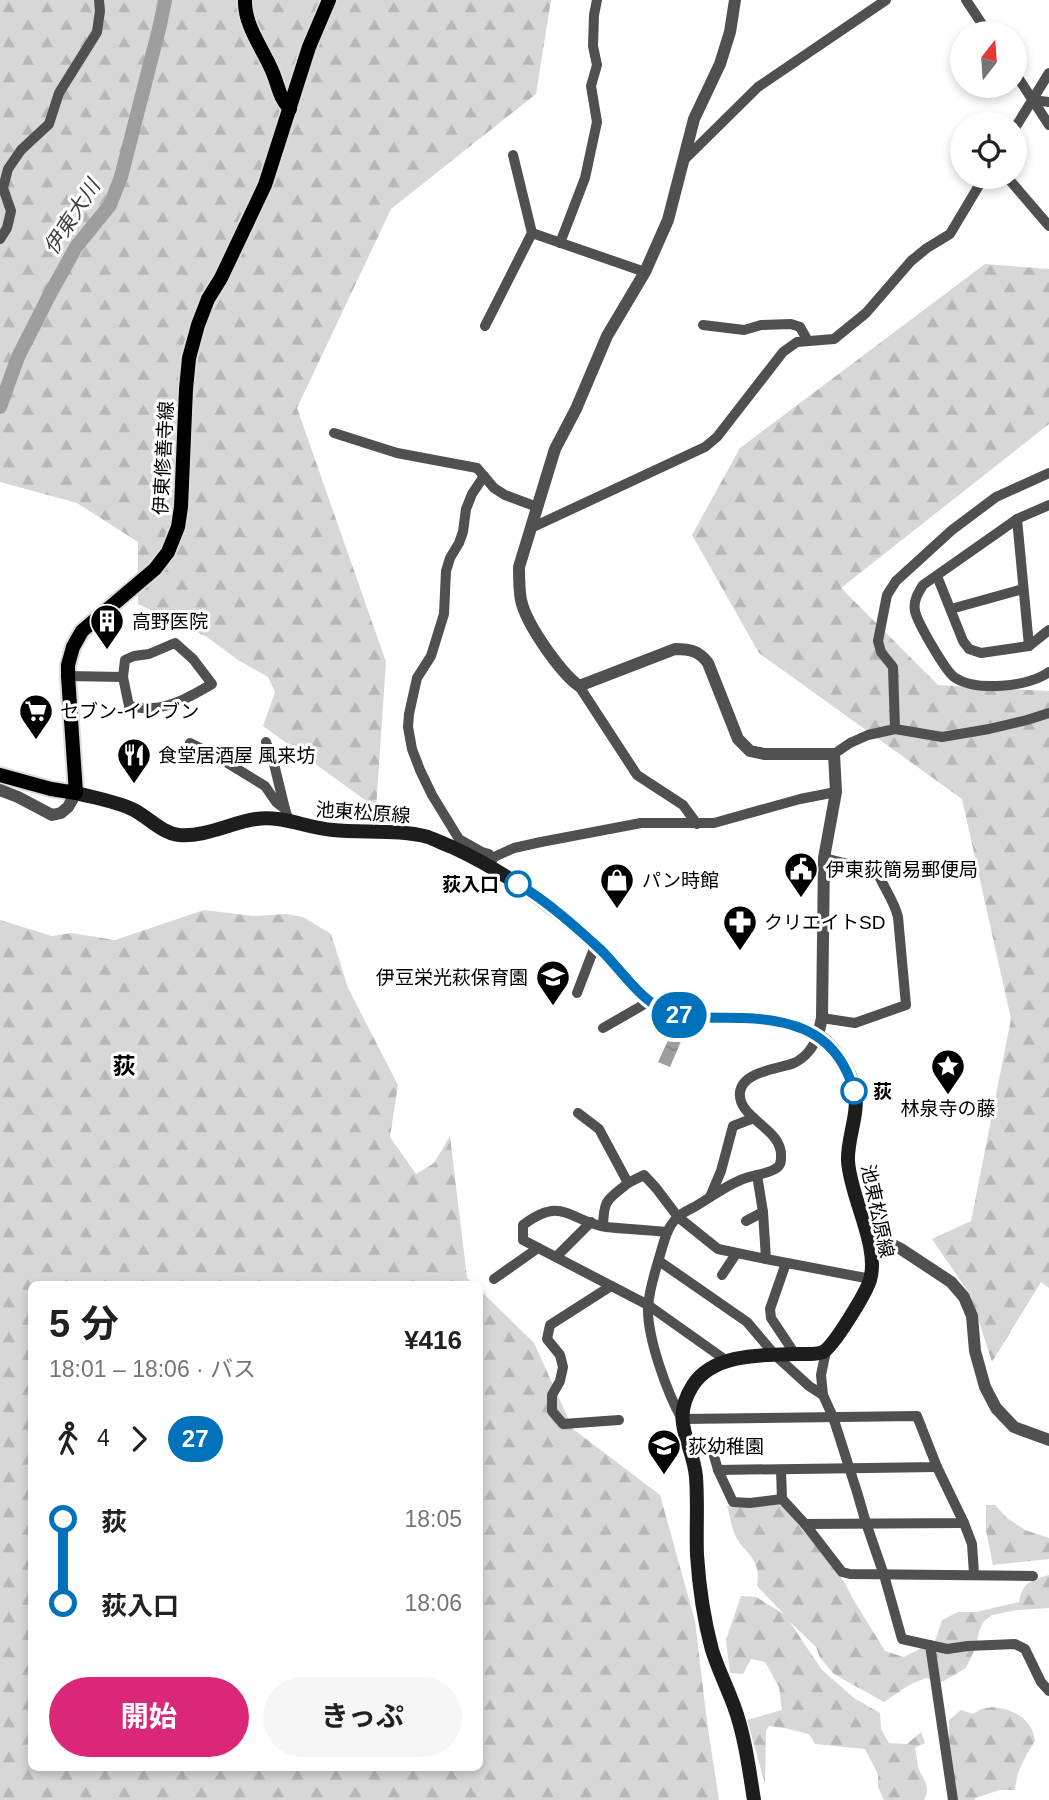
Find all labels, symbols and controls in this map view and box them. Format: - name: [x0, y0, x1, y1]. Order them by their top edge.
- north arrow: [950, 21, 1027, 98]
- map controls: [950, 21, 1027, 189]
- button: locate: [950, 112, 1027, 189]
- water label: 伊東大川: [39, 174, 105, 258]
- street label: 伊東修善寺線: [150, 401, 177, 516]
- building icon: 高野医院: [88, 602, 126, 651]
- place label: 高野医院: [132, 611, 208, 632]
- supermarket icon: セブン-イレブン: [17, 692, 55, 741]
- place label: セブン-イレブン: [60, 701, 199, 722]
- restaurant icon: 食堂居酒屋 風来坊: [115, 736, 153, 785]
- place label: 食堂居酒屋 風来坊: [158, 745, 315, 766]
- street label: 池東松原線: [315, 799, 411, 826]
- public building icon: 伊東荻簡易郵便局: [782, 850, 820, 899]
- place label: 伊東荻簡易郵便局: [826, 859, 978, 880]
- shop icon: パン時館: [598, 861, 636, 910]
- place label: パン時館: [642, 870, 719, 891]
- marker: 荻入口: [505, 871, 531, 897]
- place label: 荻入口: [442, 874, 499, 895]
- pharmacy icon: クリエイトSD: [721, 903, 759, 952]
- place label: クリエイトSD: [764, 912, 885, 933]
- school or university icon: 伊豆栄光萩保育園: [534, 958, 572, 1007]
- place label: 伊豆栄光萩保育園: [376, 967, 528, 988]
- line badge: 27: [648, 992, 710, 1038]
- text: 27: [666, 1001, 692, 1028]
- place icon: 林泉寺の藤: [929, 1047, 967, 1096]
- district label: 荻: [113, 1053, 136, 1079]
- marker: 荻: [841, 1078, 867, 1104]
- place label: 荻: [873, 1081, 892, 1102]
- place label: 林泉寺の藤: [900, 1098, 996, 1119]
- street label: 池東松原線: [857, 1162, 898, 1260]
- text: 5 分: [49, 1303, 119, 1345]
- text: ¥416: [404, 1325, 462, 1355]
- text: 18:01 – 18:06 · バス: [49, 1356, 256, 1382]
- icon: walk: [49, 1420, 87, 1458]
- icon: forward: [120, 1420, 158, 1458]
- text: 4: [97, 1425, 110, 1451]
- text: 27: [182, 1425, 209, 1452]
- school or university icon: 荻幼稚園: [645, 1427, 683, 1476]
- place label: 荻幼稚園: [688, 1436, 764, 1457]
- text: 18:05: [404, 1506, 462, 1532]
- text: 荻: [101, 1507, 127, 1537]
- text: 18:06: [404, 1590, 462, 1616]
- text: 荻入口: [101, 1591, 179, 1621]
- button: 開始: [49, 1677, 249, 1757]
- button: きっぷ: [263, 1677, 462, 1757]

